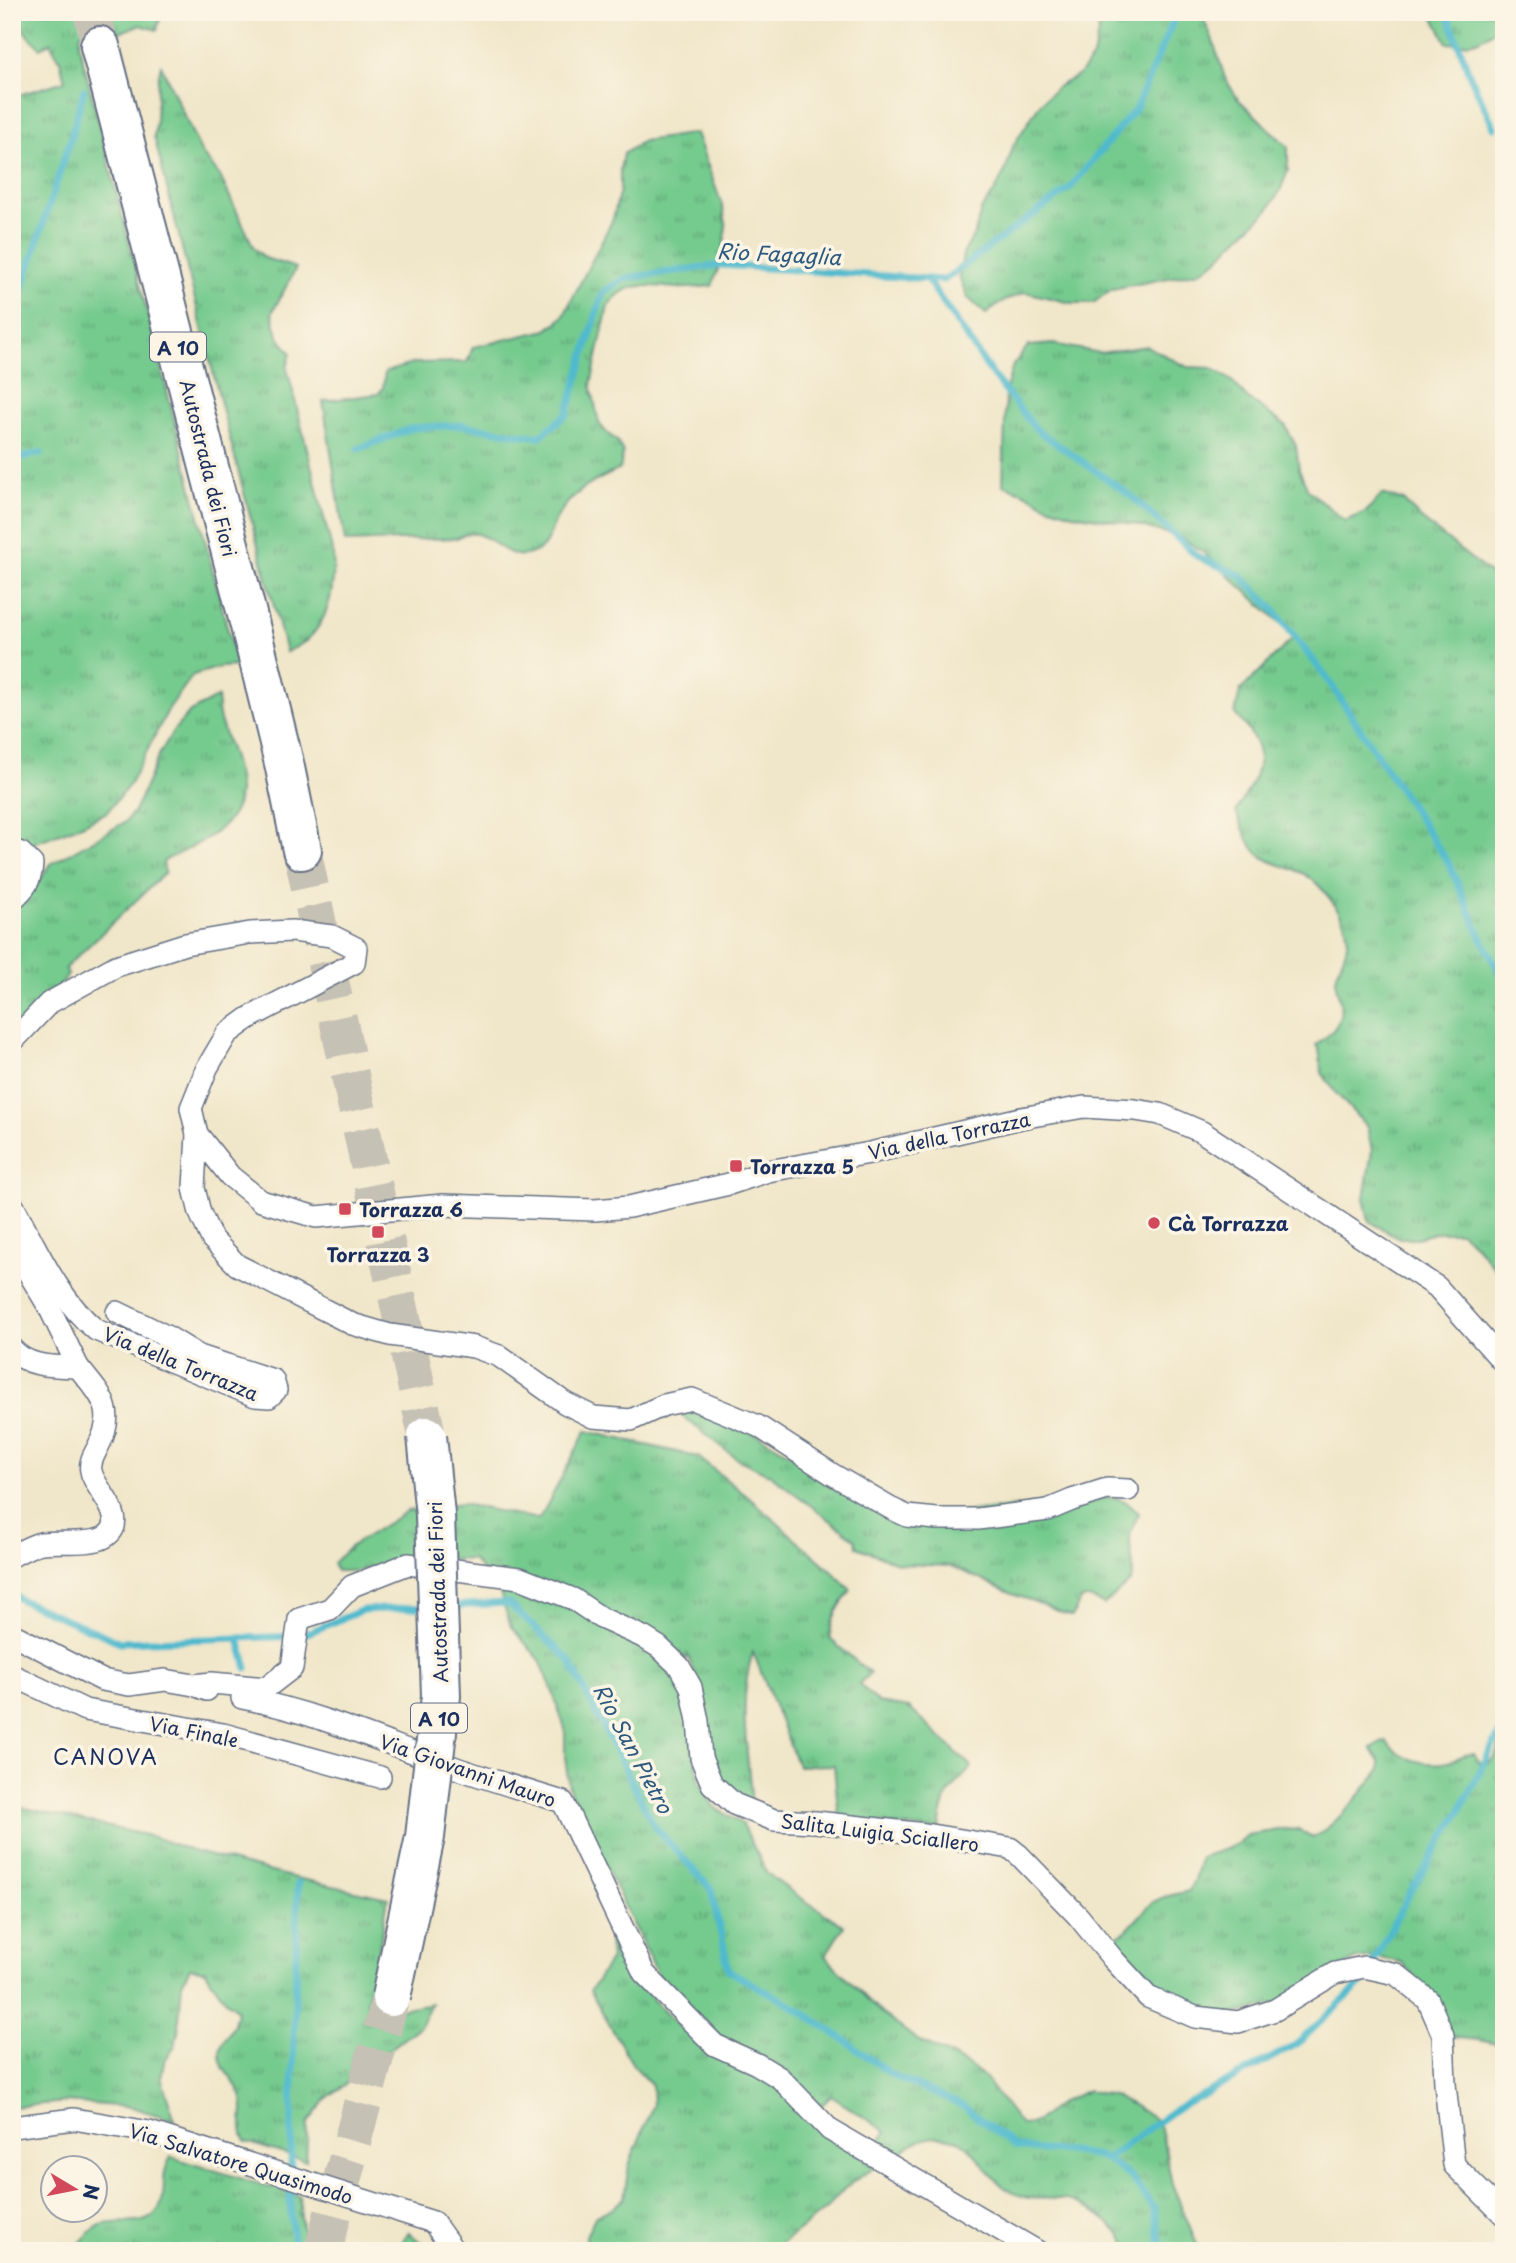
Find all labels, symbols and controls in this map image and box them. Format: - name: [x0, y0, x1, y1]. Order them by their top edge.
- water label: Rio Fagaglia: [716, 234, 843, 272]
- road number: A 10: [150, 332, 206, 362]
- street label: Autostrada dei Fiori: [173, 377, 245, 559]
- street label: Via della Torrazza: [865, 1104, 1033, 1166]
- place label: Torrazza 5: [750, 1152, 854, 1180]
- marker: Torrazza 5: [728, 1158, 744, 1174]
- place label: Torrazza 6: [359, 1195, 463, 1223]
- marker: Torrazza 6: [337, 1201, 353, 1217]
- place label: Cà Torrazza: [1168, 1209, 1289, 1237]
- marker: Cà Torrazza: [1146, 1215, 1162, 1231]
- marker: Torrazza 3: [370, 1224, 386, 1240]
- place label: Torrazza 3: [327, 1240, 429, 1268]
- street label: Via della Torrazza: [99, 1319, 263, 1407]
- street label: Autostrada dei Fiori: [420, 1501, 454, 1683]
- water label: Rio San Pietro: [586, 1677, 682, 1820]
- road number: A 10: [411, 1703, 467, 1732]
- street label: Via Finale: [147, 1709, 241, 1753]
- street label: Via Giovanni Mauro: [376, 1727, 560, 1813]
- district label: CANOVA: [53, 1740, 159, 1772]
- street label: Salita Luigia Sciallero: [779, 1806, 981, 1858]
- street label: Via Salvatore Quasimodo: [126, 2116, 356, 2210]
- north arrow: [38, 2154, 108, 2224]
- text: N: [77, 2182, 107, 2202]

